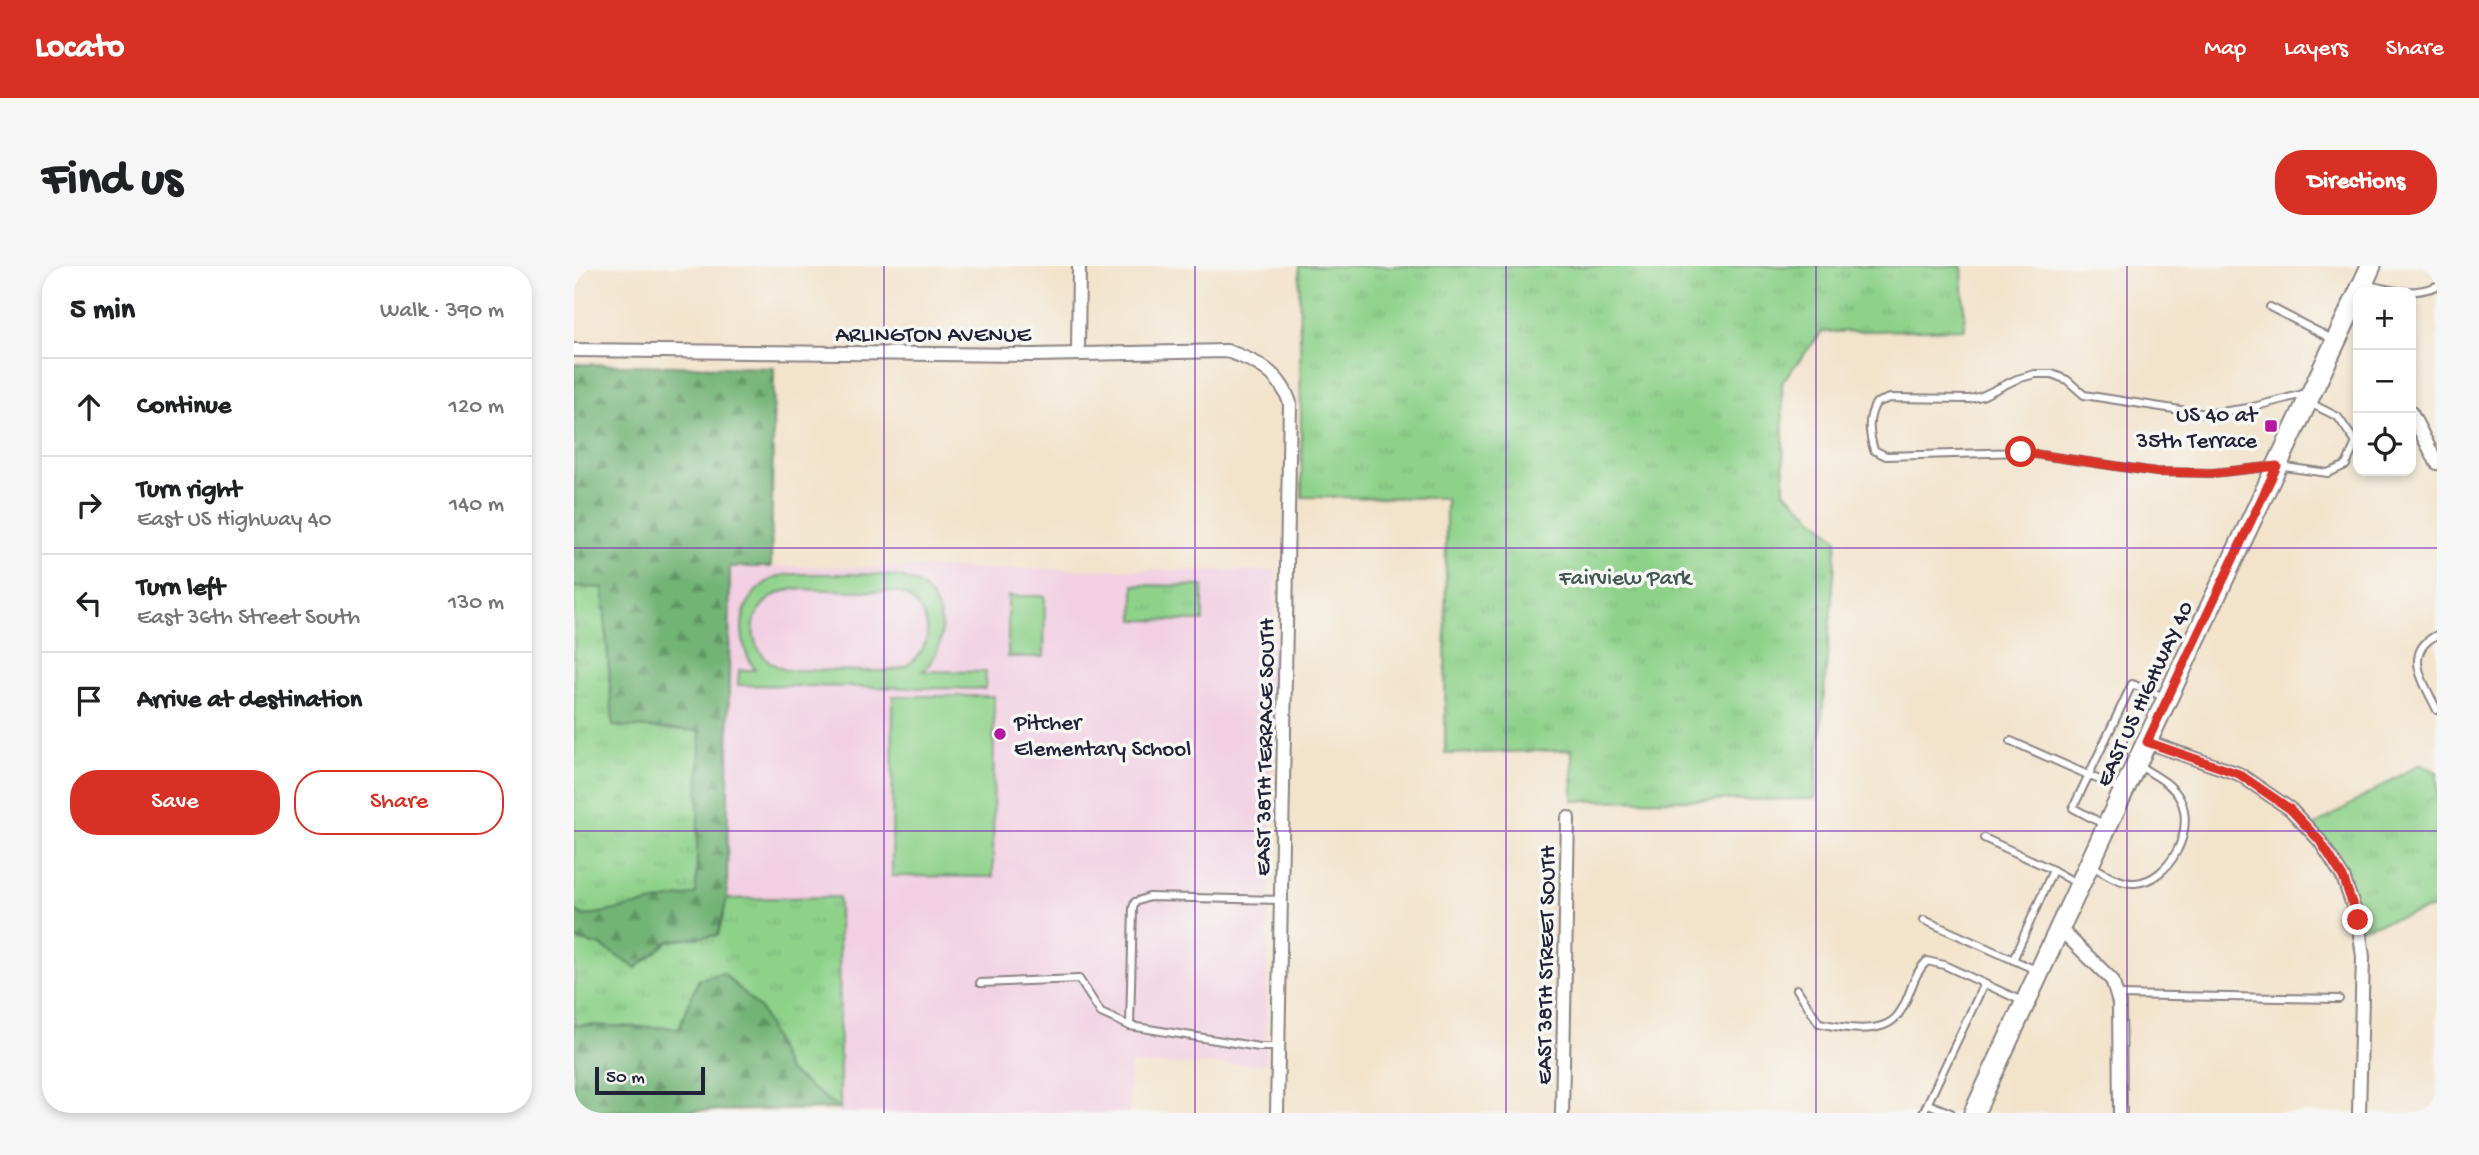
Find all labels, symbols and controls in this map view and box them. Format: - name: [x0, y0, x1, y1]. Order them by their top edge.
- text: Locato: [35, 30, 124, 68]
- text: Map: [2204, 35, 2246, 64]
- text: Layers: [2284, 35, 2348, 64]
- text: Share: [2386, 35, 2444, 64]
- button: Directions: [2275, 150, 2437, 215]
- text: Find us: [42, 153, 182, 211]
- map controls: [2353, 287, 2416, 476]
- button: +: [2353, 287, 2416, 350]
- text: 5 min: [70, 294, 135, 329]
- text: Walk · 390 m: [380, 298, 504, 325]
- street label: ARLINGTON AVENUE: [835, 323, 1032, 350]
- button: −: [2353, 350, 2416, 413]
- icon: ahead: [70, 388, 108, 426]
- text: Continue: [137, 392, 231, 423]
- text: 120 m: [449, 394, 504, 421]
- place label: US 40 at 35th Terrace: [2135, 403, 2259, 456]
- button: locate: [2353, 413, 2416, 476]
- marker: US 40 at 35th Terrace: [2263, 418, 2279, 434]
- route start: [2005, 436, 2036, 467]
- text: Turn right: [137, 476, 241, 507]
- icon: right: [70, 486, 108, 524]
- text: 140 m: [449, 492, 504, 519]
- text: East US Highway 40: [137, 507, 332, 534]
- park label: Fairview Park: [1558, 566, 1694, 593]
- text: Turn left: [137, 574, 225, 605]
- icon: left: [70, 584, 108, 622]
- text: 130 m: [448, 590, 504, 617]
- street label: EAST US HIGHWAY 40: [2091, 597, 2201, 792]
- text: East 36th Street South: [137, 605, 360, 632]
- street label: EAST 38TH TERRACE SOUTH: [1251, 617, 1282, 876]
- icon: arrive: [70, 682, 108, 720]
- text: Arrive at destination: [137, 686, 362, 717]
- place label: Pitcher Elementary School: [1013, 711, 1191, 764]
- marker: Pitcher Elementary School: [992, 726, 1008, 742]
- button: Save: [70, 770, 280, 835]
- button: Share: [294, 770, 504, 835]
- street label: EAST 38TH STREET SOUTH: [1532, 844, 1563, 1085]
- route end: [2342, 904, 2373, 935]
- scale bar: [595, 1064, 705, 1096]
- text: 50 m: [606, 1067, 645, 1090]

